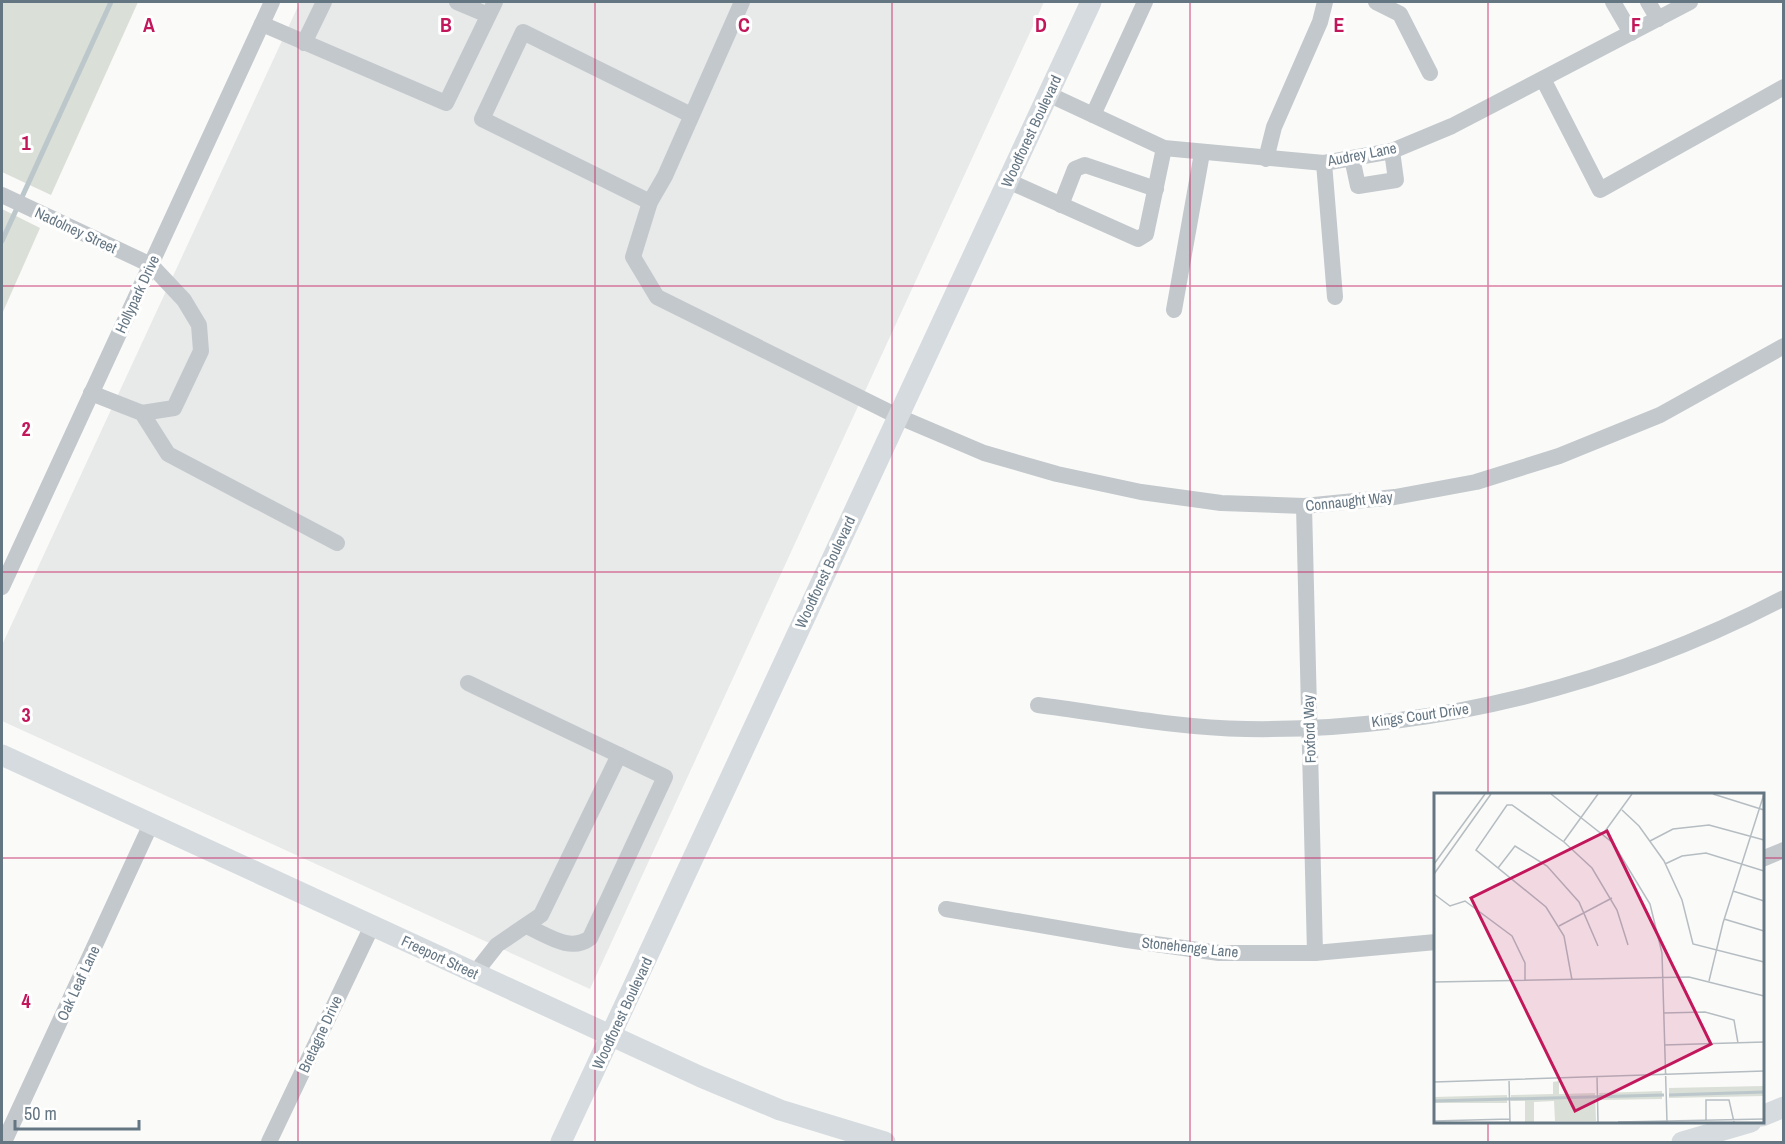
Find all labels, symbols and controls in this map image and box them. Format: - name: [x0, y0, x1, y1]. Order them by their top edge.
- text: A: [143, 11, 155, 38]
- text: B: [440, 11, 452, 38]
- text: C: [738, 11, 750, 38]
- text: D: [1035, 11, 1047, 38]
- text: E: [1334, 11, 1345, 38]
- text: F: [1631, 11, 1641, 38]
- street label: Woodforest Boulevard: [996, 72, 1066, 190]
- text: 1: [21, 129, 31, 156]
- street label: Audrey Lane: [1325, 137, 1398, 171]
- street label: Nadolney Street: [32, 202, 121, 258]
- street label: Hollypark Drive: [110, 251, 164, 337]
- text: 2: [21, 415, 31, 442]
- street label: Connaught Way: [1304, 486, 1395, 516]
- street label: Woodforest Boulevard: [790, 513, 860, 631]
- street label: Foxford Way: [1297, 693, 1321, 764]
- street label: Kings Court Drive: [1370, 698, 1470, 732]
- text: 3: [21, 701, 31, 728]
- inset map: [1434, 793, 1764, 1123]
- street label: Freeport Street: [398, 930, 482, 984]
- street label: Stonehenge Lane: [1141, 931, 1240, 963]
- street label: Oak Leaf Lane: [51, 942, 105, 1024]
- street label: Woodforest Boulevard: [587, 954, 657, 1072]
- text: 4: [21, 987, 31, 1014]
- street label: Bretagne Drive: [293, 992, 347, 1076]
- scale bar: [15, 1093, 140, 1131]
- text: 50 m: [24, 1101, 57, 1126]

